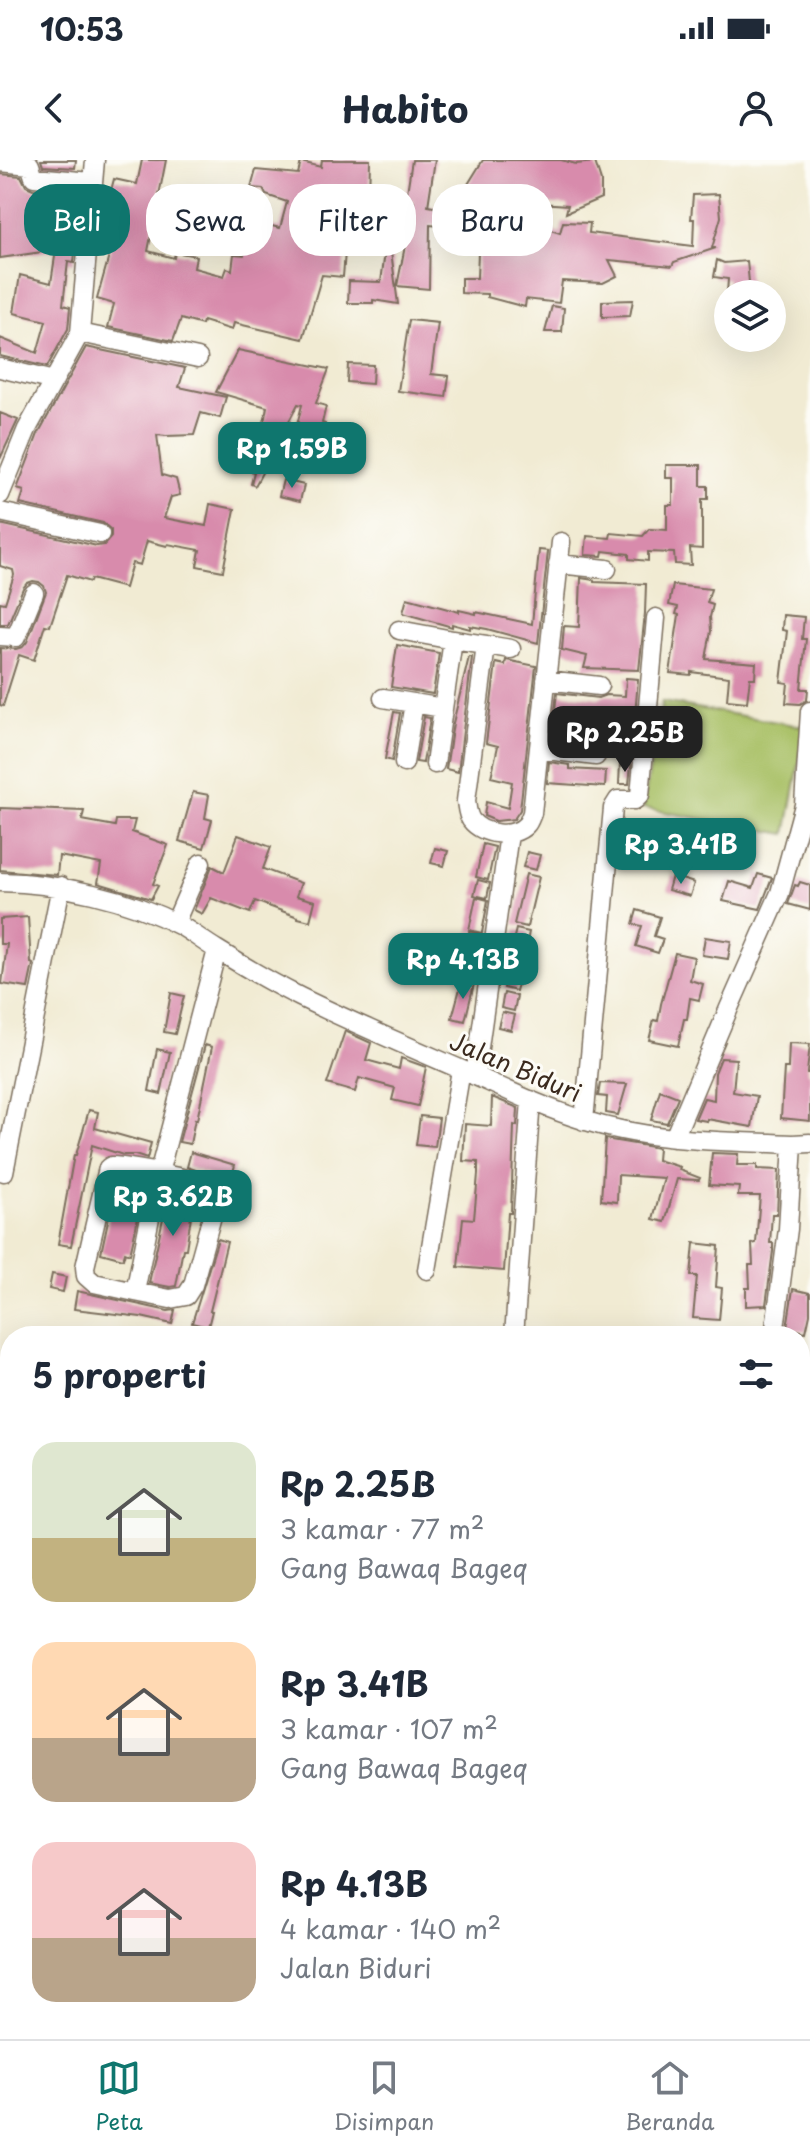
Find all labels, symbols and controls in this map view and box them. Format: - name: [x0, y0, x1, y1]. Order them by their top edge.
- text: 10:53: [40, 6, 124, 51]
- text: Habito: [341, 81, 469, 135]
- icon: back: [32, 86, 76, 130]
- icon: person: [734, 86, 778, 130]
- chip: Beli: [24, 184, 130, 256]
- chip: Sewa: [146, 184, 273, 256]
- chip: Filter: [289, 184, 416, 256]
- chip: Baru: [432, 184, 553, 256]
- map controls: [714, 280, 786, 352]
- button: layers: [714, 280, 786, 352]
- pin: Rp 1.59B: [209, 422, 375, 490]
- text: Rp 1.59B: [236, 428, 348, 467]
- pin: Rp 2.25B: [542, 706, 708, 774]
- text: Rp 2.25B: [565, 712, 685, 751]
- pin: Rp 3.41B: [598, 818, 764, 886]
- text: Rp 3.41B: [624, 824, 738, 863]
- pin: Rp 4.13B: [380, 933, 546, 1001]
- text: Rp 4.13B: [406, 939, 520, 978]
- street label: Jalan Biduri: [445, 1022, 587, 1110]
- pin: Rp 3.62B: [90, 1170, 256, 1238]
- text: Rp 3.62B: [113, 1176, 233, 1215]
- text: 5 properti: [32, 1348, 206, 1400]
- icon: filters: [734, 1352, 778, 1396]
- text: Rp 2.25B: [280, 1457, 436, 1509]
- icon: home: [96, 1474, 192, 1570]
- text: 3 kamar · 77 m²: [280, 1509, 484, 1548]
- text: Gang Bawaq Bageq: [280, 1548, 528, 1587]
- text: Rp 3.41B: [280, 1657, 429, 1709]
- icon: home: [96, 1674, 192, 1770]
- text: 3 kamar · 107 m²: [280, 1709, 498, 1748]
- text: Gang Bawaq Bageq: [280, 1748, 528, 1787]
- text: Rp 4.13B: [280, 1857, 428, 1909]
- icon: home: [96, 1874, 192, 1970]
- text: 4 kamar · 140 m²: [280, 1909, 501, 1948]
- text: Jalan Biduri: [280, 1948, 432, 1987]
- tab: Peta: [96, 2056, 143, 2137]
- tab: Disimpan: [334, 2056, 434, 2137]
- tab: Beranda: [625, 2056, 714, 2137]

